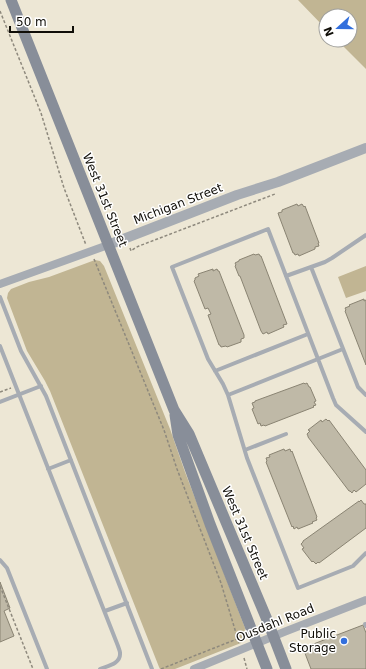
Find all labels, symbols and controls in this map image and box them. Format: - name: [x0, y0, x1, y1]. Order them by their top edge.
- scale bar: [10, 8, 73, 34]
- north arrow: [318, 8, 358, 48]
- text: 50 m: [16, 15, 47, 29]
- text: N: [321, 25, 337, 38]
- street label: West 31st Street: [80, 151, 130, 249]
- street label: Michigan Street: [132, 181, 225, 227]
- street label: West 31st Street: [219, 484, 271, 582]
- street label: Ousdahl Road: [234, 601, 316, 645]
- place label: Public Storage: [289, 627, 336, 655]
- marker: Public Storage: [339, 636, 349, 646]

